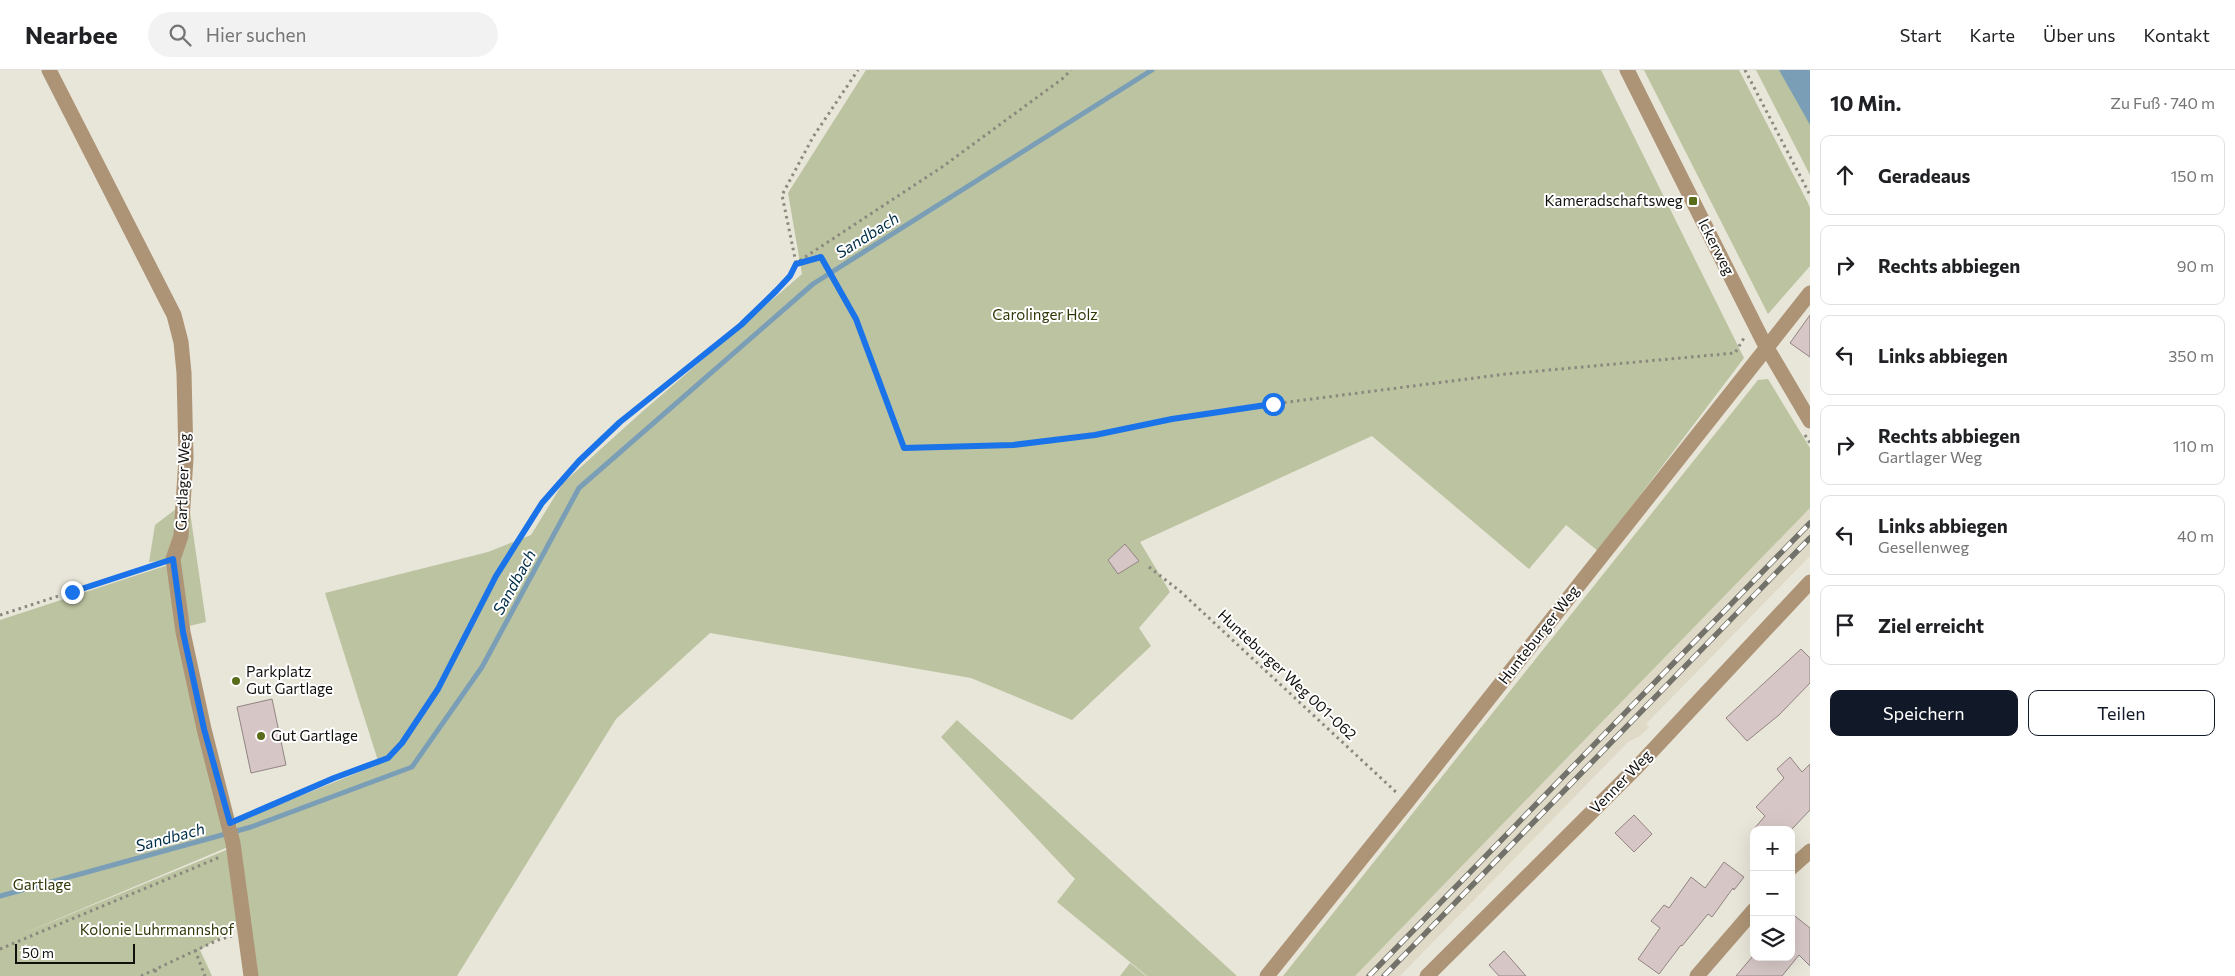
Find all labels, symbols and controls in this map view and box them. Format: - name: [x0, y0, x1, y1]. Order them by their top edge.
- search box: [148, 12, 498, 57]
- text: Nearbee: [25, 20, 118, 49]
- icon: search: [166, 21, 194, 49]
- text: Hier suchen: [206, 23, 307, 46]
- text: Start: [1900, 24, 1942, 46]
- text: Karte: [1970, 24, 2015, 46]
- text: Über uns: [2043, 24, 2116, 46]
- text: Kontakt: [2144, 24, 2210, 46]
- text: 10 Min.: [1830, 90, 1901, 115]
- text: Zu Fuß · 740 m: [2110, 93, 2215, 112]
- icon: ahead: [1831, 161, 1859, 189]
- text: Geradeaus: [1878, 164, 1970, 187]
- text: 150 m: [2171, 166, 2214, 185]
- place label: Kameradschaftsweg: [1545, 191, 1683, 209]
- marker: Kameradschaftsweg: [1687, 195, 1699, 207]
- water label: Sandbach: [832, 208, 902, 261]
- street label: Ickerweg: [1695, 215, 1739, 278]
- icon: right: [1831, 251, 1859, 279]
- text: Rechts abbiegen: [1878, 254, 2020, 277]
- text: 90 m: [2177, 256, 2214, 275]
- park label: Carolinger Holz: [992, 305, 1098, 323]
- icon: left: [1831, 341, 1859, 369]
- text: Links abbiegen: [1878, 344, 2008, 367]
- text: 350 m: [2168, 346, 2214, 365]
- route start: [1262, 393, 1285, 416]
- text: Rechts abbiegen: [1878, 424, 2020, 447]
- icon: right: [1831, 431, 1859, 459]
- street label: Gartlager Weg: [171, 433, 193, 531]
- text: 110 m: [2173, 436, 2214, 455]
- text: Gartlager Weg: [1878, 447, 1982, 466]
- text: Links abbiegen: [1878, 514, 2008, 537]
- icon: left: [1831, 521, 1859, 549]
- text: 40 m: [2177, 526, 2214, 545]
- text: Gesellenweg: [1878, 537, 1969, 556]
- water label: Sandbach: [488, 546, 539, 617]
- route end: [61, 581, 84, 604]
- street label: Hunteburger Weg: [1494, 581, 1582, 687]
- street label: Hunteburger Weg 001-062: [1215, 605, 1361, 743]
- icon: arrive: [1831, 611, 1859, 639]
- text: Ziel erreicht: [1878, 614, 1984, 637]
- place label: Parkplatz Gut Gartlage: [246, 662, 333, 697]
- marker: Parkplatz Gut Gartlage: [230, 675, 242, 687]
- button: Speichern: [1830, 690, 2018, 736]
- button: Teilen: [2028, 690, 2215, 736]
- place label: Gut Gartlage: [271, 726, 358, 744]
- marker: Gut Gartlage: [255, 730, 267, 742]
- street label: Venner Weg: [1586, 746, 1655, 817]
- water label: Sandbach: [133, 818, 207, 855]
- map controls: [1750, 826, 1795, 961]
- button: +: [1750, 826, 1795, 871]
- button: −: [1750, 871, 1795, 916]
- park label: Gartlage: [13, 875, 71, 893]
- button: layers: [1750, 916, 1795, 961]
- park label: Kolonie Luhrmannshof: [80, 920, 234, 938]
- scale bar: [15, 941, 135, 964]
- text: 50 m: [22, 944, 54, 961]

